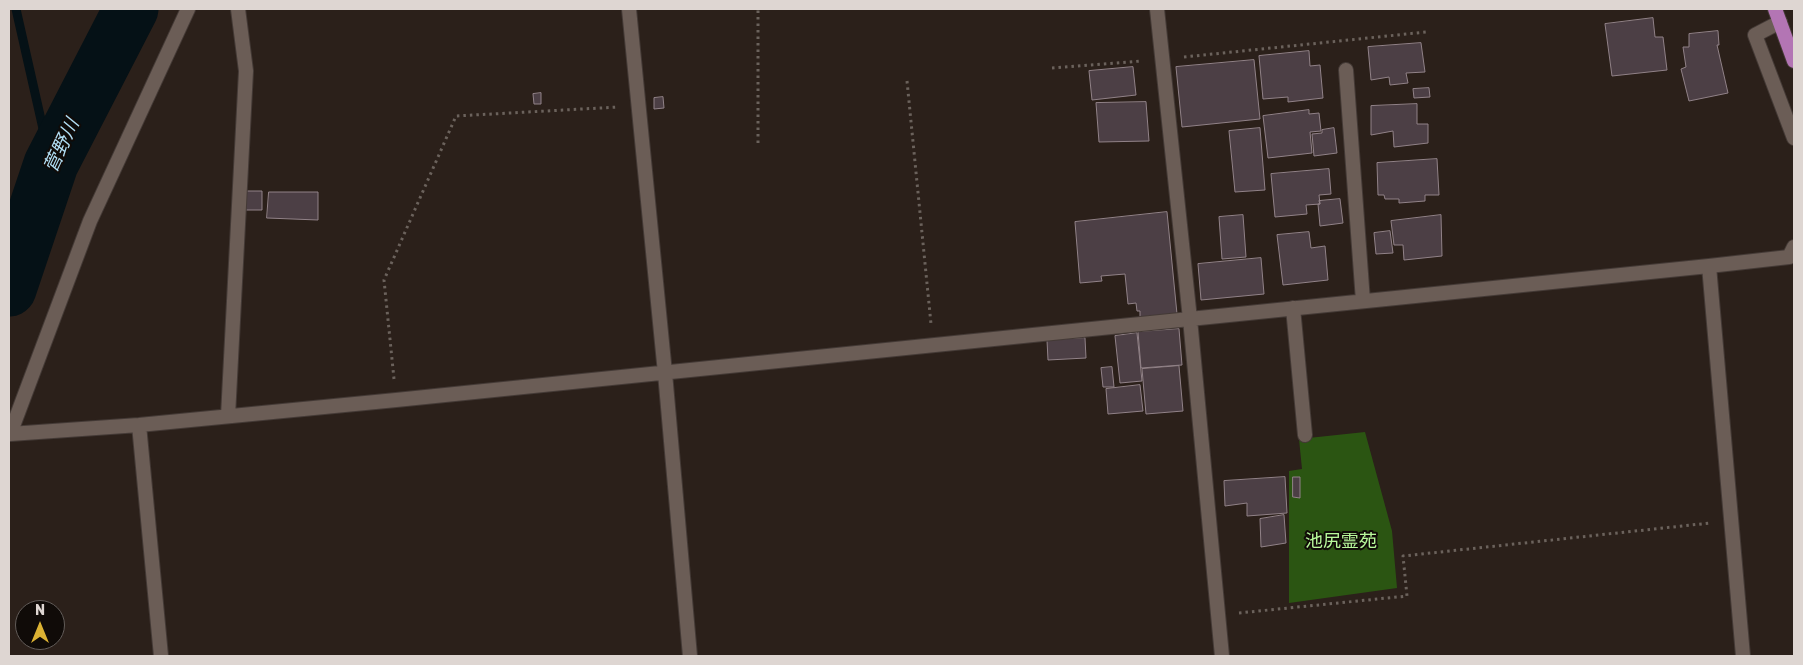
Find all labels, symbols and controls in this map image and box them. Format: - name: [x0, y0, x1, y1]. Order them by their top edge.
- water label: 菅野川: [40, 115, 84, 177]
- park label: 池尻霊苑: [1305, 531, 1377, 553]
- north arrow: [15, 600, 65, 650]
- text: N: [35, 602, 45, 619]

